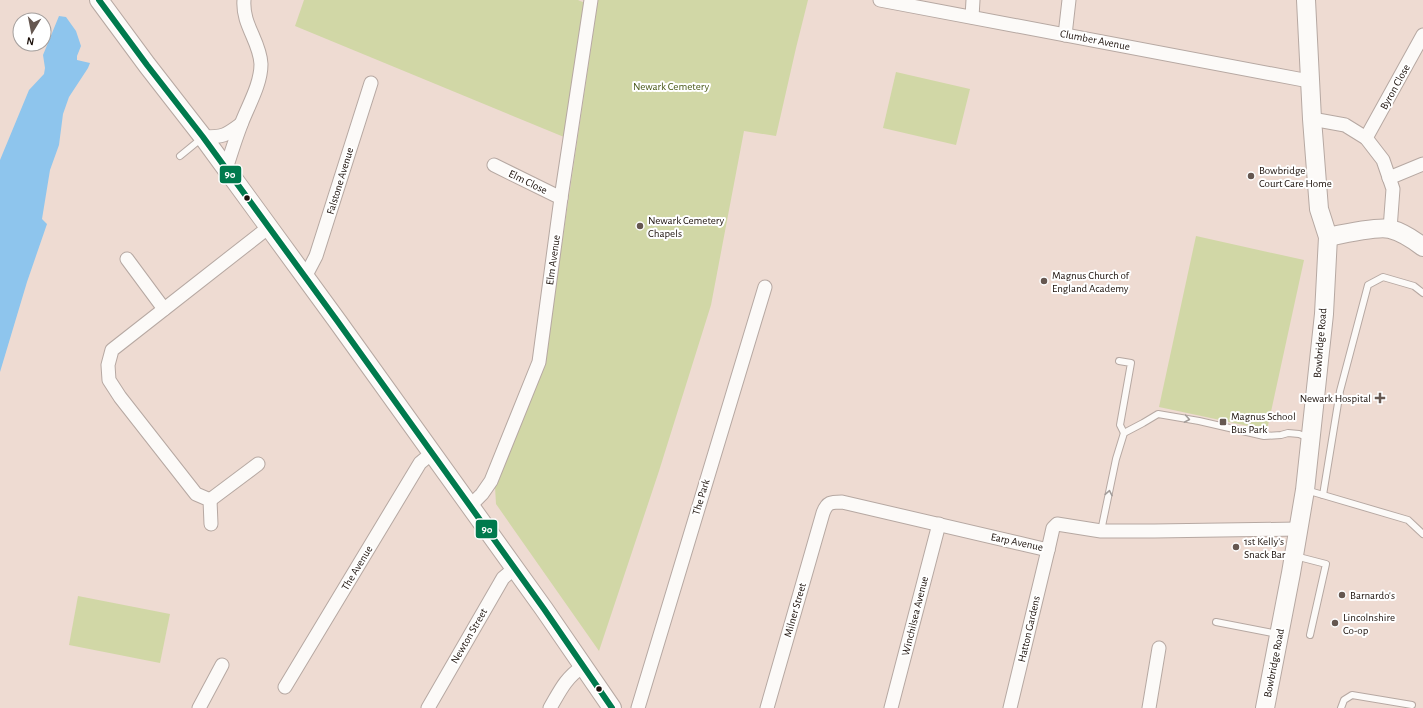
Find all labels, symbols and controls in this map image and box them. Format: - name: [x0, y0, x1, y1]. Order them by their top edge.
- north arrow: [12, 12, 52, 52]
- street label: Clumber Avenue: [1059, 28, 1131, 52]
- text: N: [26, 35, 35, 47]
- street label: Byron Close: [1378, 63, 1412, 111]
- park label: Newark Cemetery: [633, 81, 709, 92]
- street label: Falstone Avenue: [325, 146, 355, 216]
- line badge: 90: [219, 165, 242, 184]
- place label: Bowbridge Court Care Home: [1259, 165, 1332, 189]
- street label: Elm Close: [507, 168, 549, 196]
- text: 90: [224, 169, 236, 180]
- marker: Bowbridge Court Care Home: [1246, 171, 1256, 181]
- unlabelled marker: [242, 193, 252, 203]
- place label: Newark Cemetery Chapels: [648, 215, 725, 239]
- marker: Newark Cemetery Chapels: [635, 221, 645, 231]
- street label: Elm Avenue: [544, 234, 562, 286]
- place label: Magnus Church of England Academy: [1052, 270, 1130, 294]
- marker: Magnus Church of England Academy: [1039, 276, 1049, 286]
- street label: Bowbridge Road: [1311, 307, 1329, 378]
- marker: Newark Hospital: [1374, 392, 1386, 404]
- place label: Newark Hospital: [1300, 393, 1371, 404]
- place label: Magnus School Bus Park: [1231, 411, 1296, 435]
- one-way arrow: [1184, 414, 1190, 423]
- marker: Magnus School Bus Park: [1218, 417, 1228, 427]
- street label: The Park: [690, 478, 712, 516]
- one-way arrow: [1104, 489, 1113, 496]
- line badge: 90: [475, 519, 498, 539]
- text: 90: [481, 524, 493, 535]
- street label: Earp Avenue: [990, 531, 1044, 553]
- place label: 1st Kelly's Snack Bar: [1244, 536, 1286, 560]
- marker: 1st Kelly's Snack Bar: [1231, 542, 1241, 552]
- street label: The Avenue: [339, 544, 375, 592]
- street label: Winchilsea Avenue: [900, 575, 930, 657]
- street label: Milner Street: [782, 581, 808, 638]
- marker: Barnardo's: [1337, 590, 1347, 600]
- place label: Barnardo's: [1350, 590, 1395, 601]
- street label: Hatton Gardens: [1016, 595, 1042, 663]
- street label: Newton Street: [449, 606, 489, 666]
- place label: Lincolnshire Co-op: [1343, 612, 1395, 636]
- marker: Lincolnshire Co-op: [1330, 618, 1340, 628]
- street label: Bowbridge Road: [1262, 627, 1286, 698]
- unlabelled marker: [594, 684, 604, 694]

